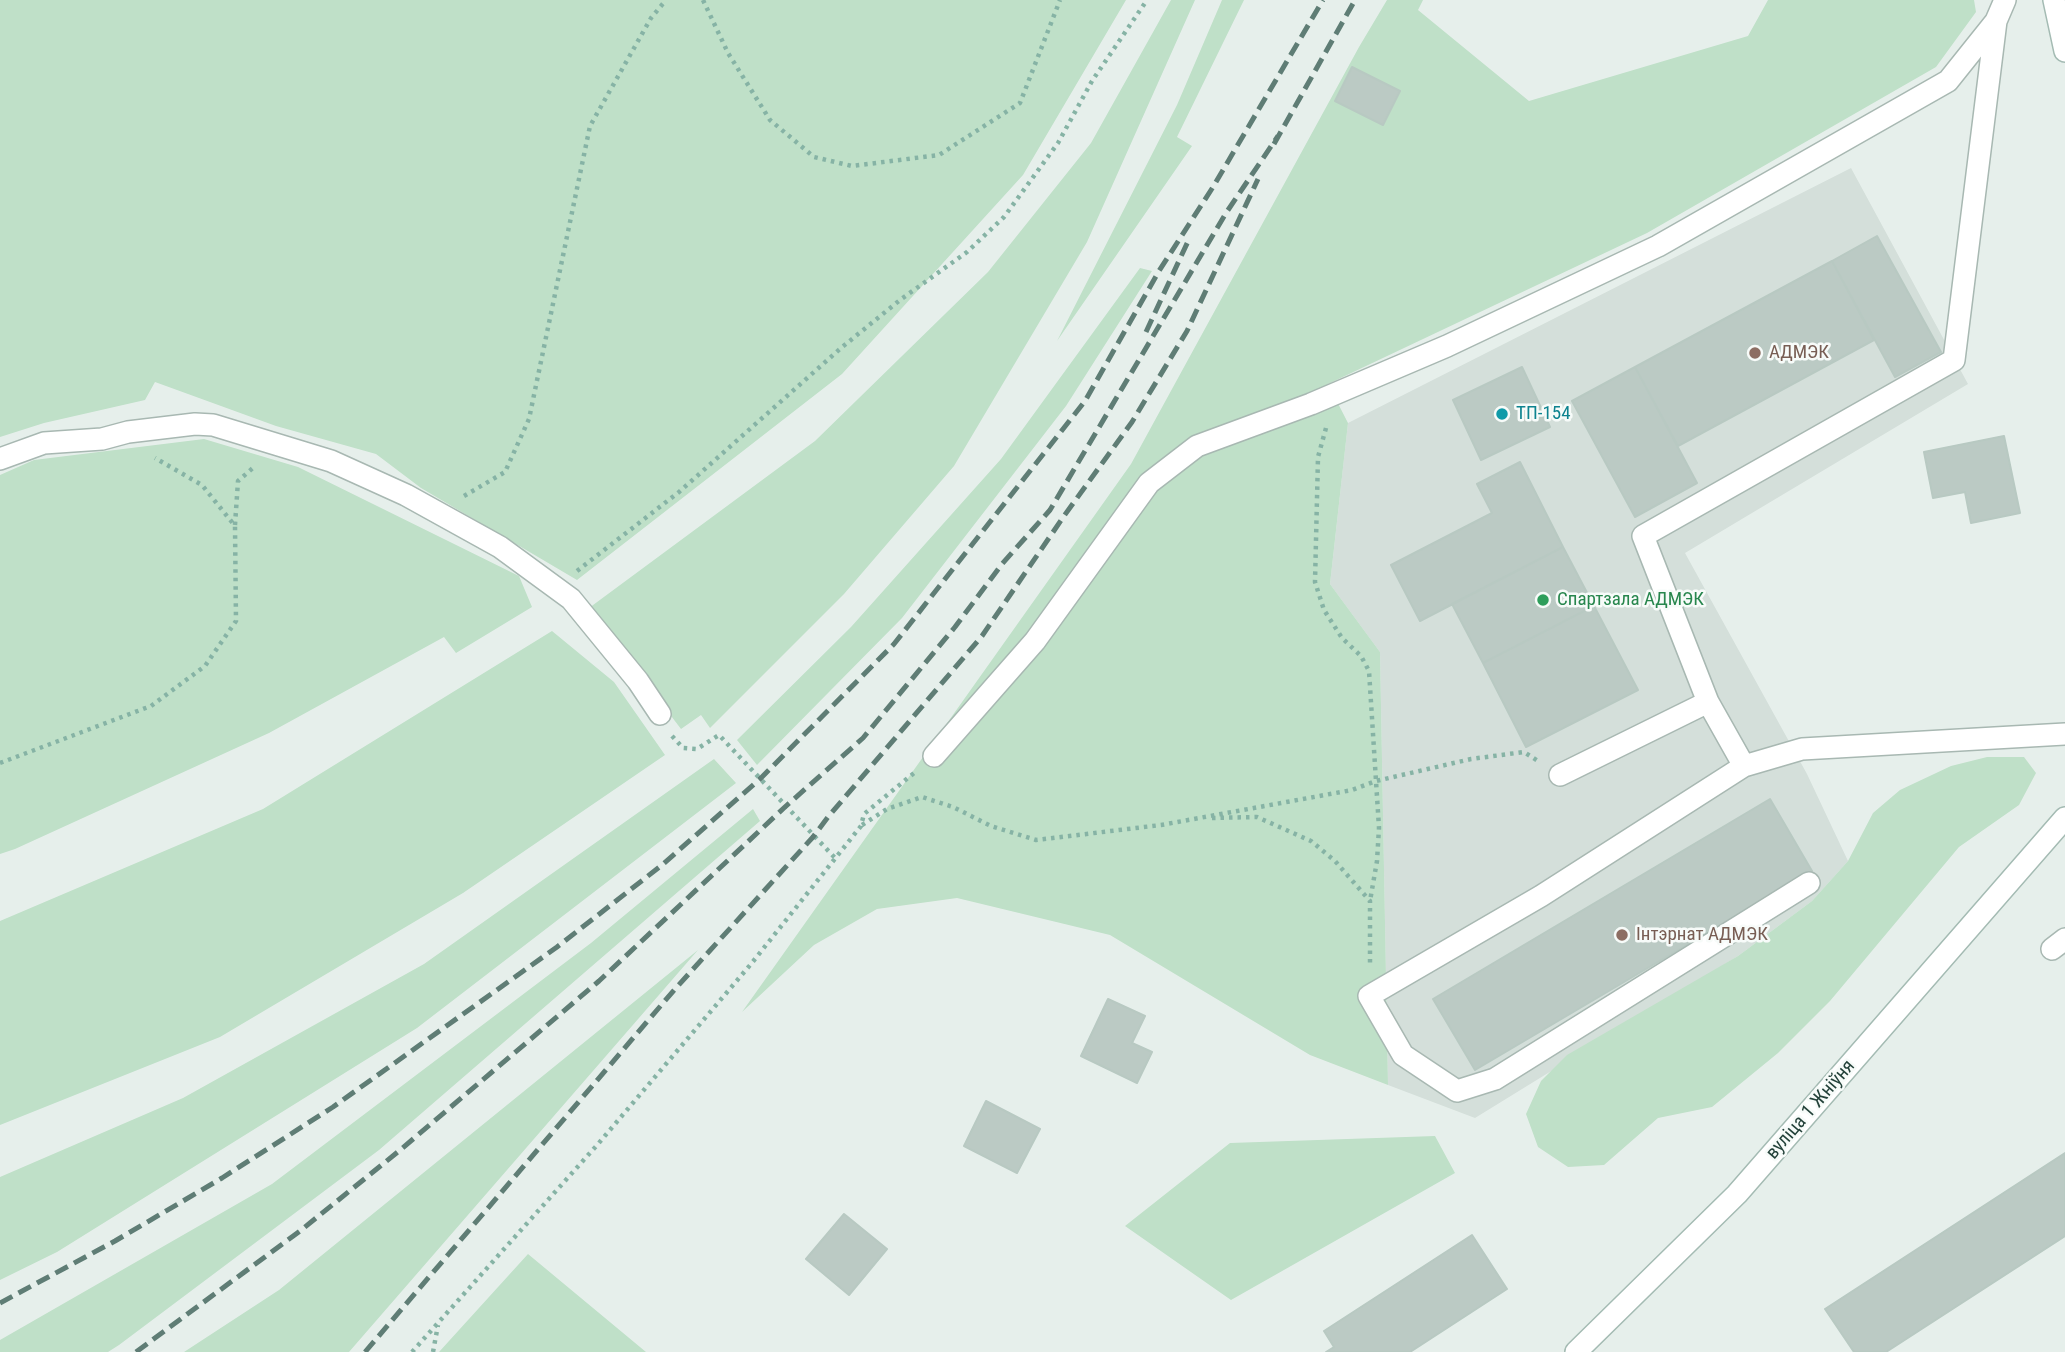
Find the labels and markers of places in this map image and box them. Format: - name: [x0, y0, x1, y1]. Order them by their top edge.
- place label: АДМЭК: [1769, 342, 1829, 364]
- marker: АДМЭК: [1747, 345, 1763, 361]
- place label: ТП-154: [1516, 403, 1571, 425]
- marker: ТП-154: [1494, 406, 1510, 422]
- place label: Спартзала АДМЭК: [1557, 589, 1704, 611]
- marker: Спартзала АДМЭК: [1535, 592, 1551, 608]
- place label: Інтэрнат АДМЭК: [1636, 924, 1768, 946]
- marker: Інтэрнат АДМЭК: [1614, 927, 1630, 943]

